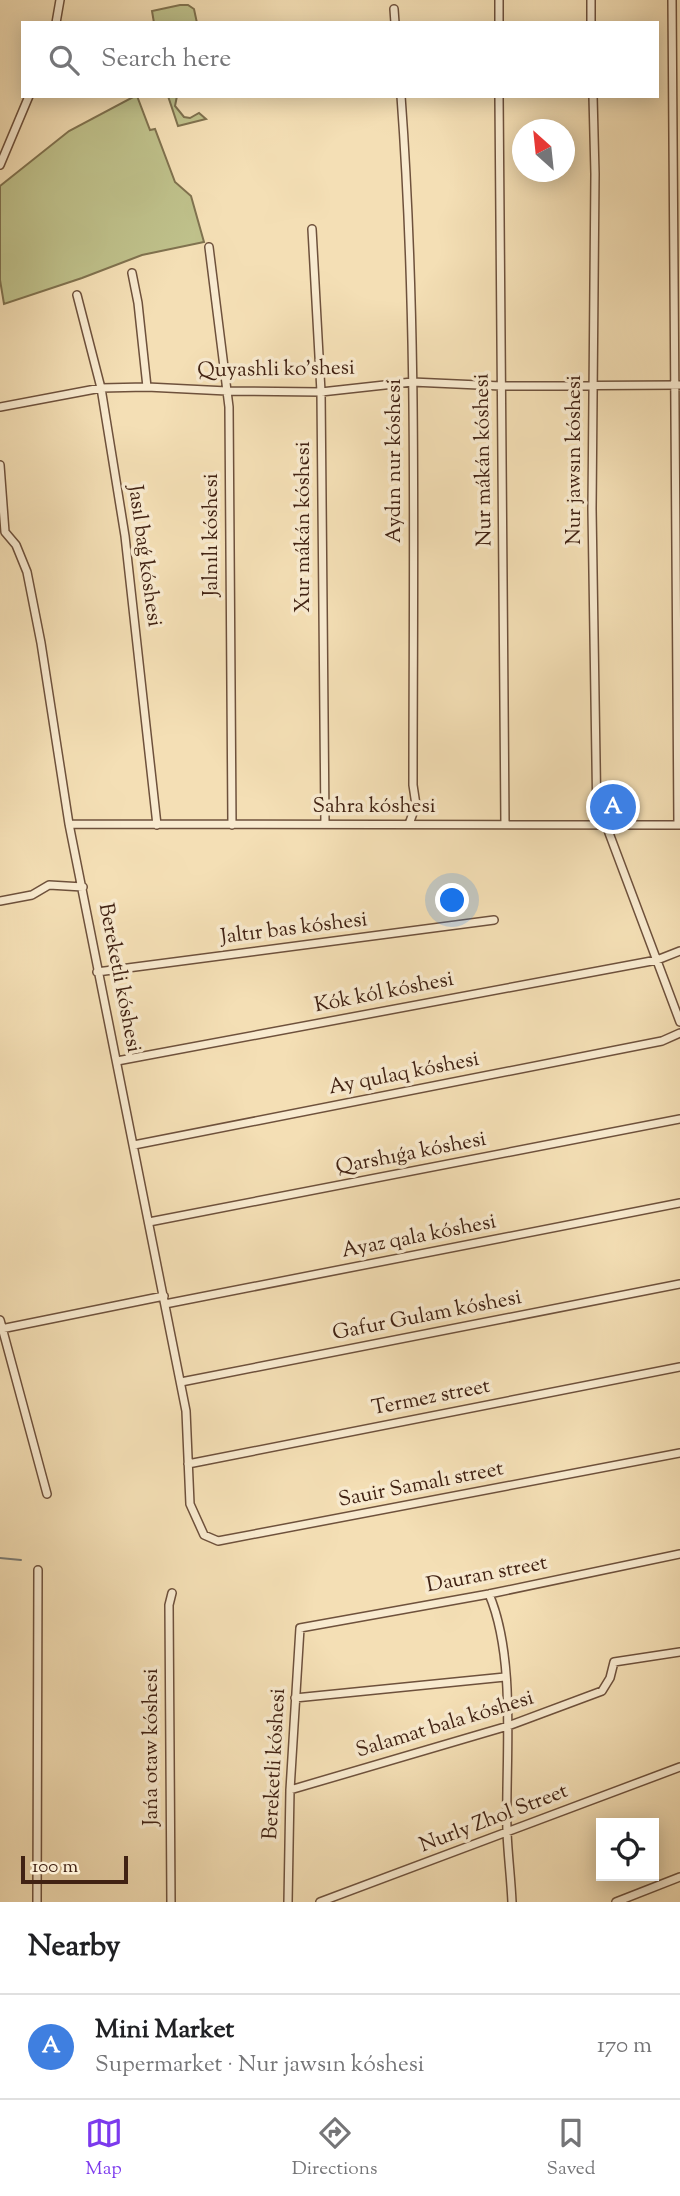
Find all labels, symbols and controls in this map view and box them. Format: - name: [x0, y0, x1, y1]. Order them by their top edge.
- search box: [21, 21, 659, 98]
- icon: search: [45, 41, 83, 79]
- text: Search here: [101, 41, 231, 78]
- north arrow: [512, 119, 575, 182]
- street label: Quyashli ko'shesi: [197, 354, 355, 386]
- street label: Nur mákán kóshesi: [467, 373, 501, 547]
- street label: Nur jawsın kóshesi: [560, 375, 590, 545]
- street label: Aydın nur kóshesi: [380, 379, 410, 543]
- street label: Xur mákán kóshesi: [289, 441, 319, 613]
- street label: Jalnılı kóshesi: [197, 473, 227, 598]
- street label: Jasıl baǵ kóshesi: [119, 482, 169, 629]
- pin: A: [590, 781, 636, 833]
- street label: Sahra kóshesi: [312, 792, 436, 822]
- your location: [435, 883, 469, 917]
- street label: Bereketli kóshesi: [90, 901, 148, 1055]
- street label: Jaltır bas kóshesi: [218, 905, 369, 953]
- street label: Kók kól kóshesi: [312, 965, 456, 1021]
- street label: Ay qulaq kóshesi: [326, 1045, 482, 1103]
- street label: Qarshıǵa kóshesi: [333, 1125, 489, 1183]
- street label: Ayaz qala kóshesi: [339, 1207, 499, 1267]
- street label: Gafur Gulam kóshesi: [330, 1283, 524, 1349]
- street label: Termez street: [369, 1372, 493, 1424]
- street label: Sauir Samalı street: [336, 1454, 506, 1516]
- street label: Dauran street: [424, 1549, 550, 1601]
- street label: Jańa otaw kóshesi: [137, 1668, 167, 1827]
- street label: Salamat bala kóshesi: [352, 1684, 538, 1766]
- street label: Bereketli kóshesi: [256, 1687, 294, 1841]
- street label: Nurly Zhol Street: [415, 1777, 573, 1861]
- map controls: [596, 1818, 659, 1881]
- button: locate: [596, 1818, 659, 1881]
- scale bar: [21, 1853, 128, 1885]
- text: 100 m: [32, 1854, 78, 1881]
- text: Nearby: [28, 1926, 120, 1969]
- text: Mini Market: [95, 2012, 234, 2049]
- text: A: [42, 2030, 60, 2063]
- text: 170 m: [597, 2030, 652, 2063]
- text: Supermarket · Nur jawsın kóshesi: [95, 2049, 424, 2082]
- tab: Map: [85, 2114, 123, 2183]
- tab: Directions: [292, 2114, 377, 2183]
- tab: Saved: [547, 2114, 595, 2183]

